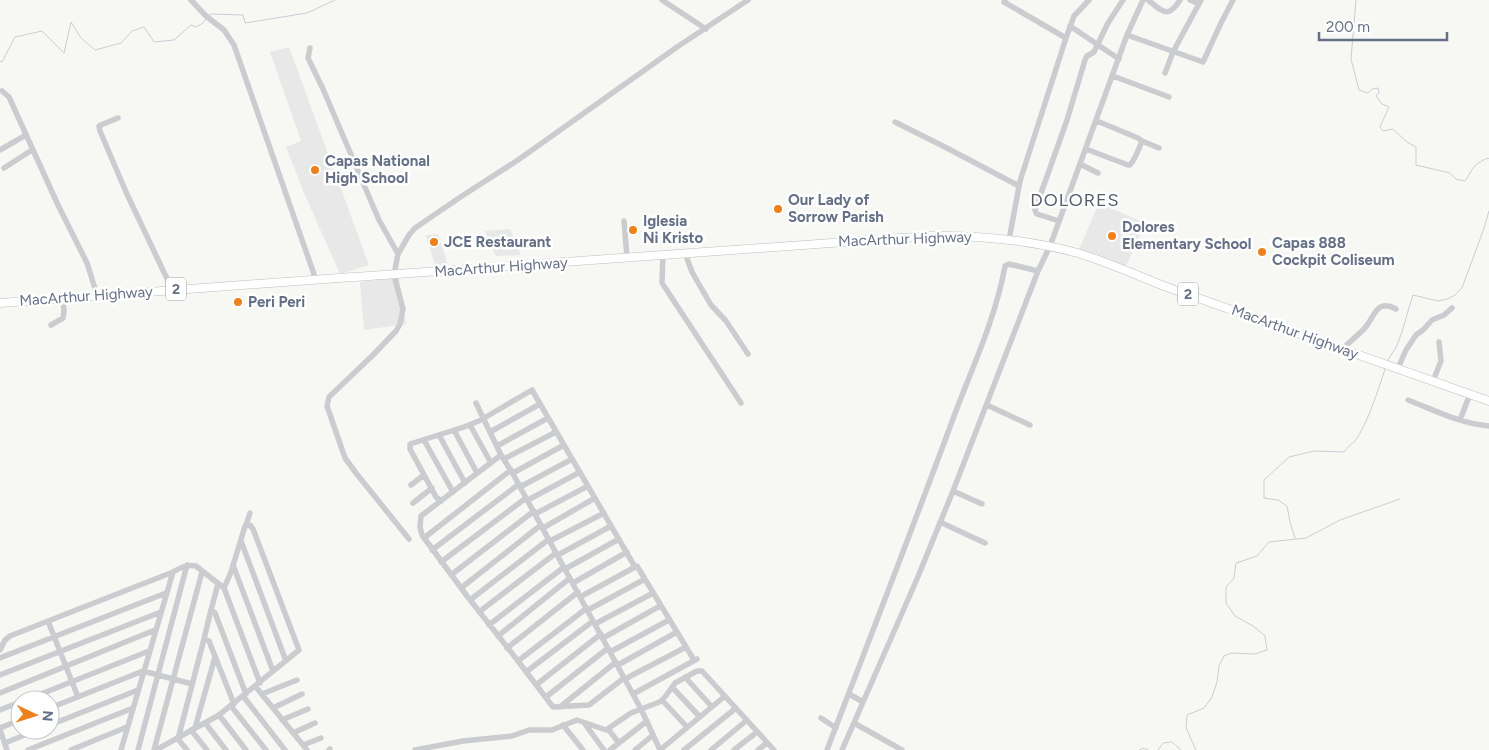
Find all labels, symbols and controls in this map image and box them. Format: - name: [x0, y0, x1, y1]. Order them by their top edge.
- scale bar: [1319, 10, 1446, 42]
- text: 200 m: [1326, 18, 1370, 36]
- place label: Capas National High School: [325, 152, 430, 187]
- marker: Capas National High School: [309, 164, 321, 176]
- district label: DOLORES: [1030, 189, 1120, 211]
- place label: Our Lady of Sorrow Parish: [788, 191, 884, 226]
- marker: Our Lady of Sorrow Parish: [772, 203, 784, 215]
- place label: Iglesia Ni Kristo: [643, 212, 703, 247]
- place label: Dolores Elementary School: [1122, 218, 1252, 253]
- marker: Iglesia Ni Kristo: [627, 224, 639, 236]
- street label: MacArthur Highway: [838, 228, 972, 250]
- marker: Dolores Elementary School: [1106, 230, 1118, 242]
- place label: JCE Restaurant: [444, 233, 551, 251]
- place label: Capas 888 Cockpit Coliseum: [1272, 234, 1395, 269]
- marker: JCE Restaurant: [428, 236, 440, 248]
- marker: Capas 888 Cockpit Coliseum: [1256, 246, 1268, 258]
- street label: MacArthur Highway: [434, 253, 568, 281]
- road number: 2: [166, 278, 186, 300]
- street label: MacArthur Highway: [19, 282, 153, 310]
- road number: 2: [1178, 282, 1198, 306]
- place label: Peri Peri: [248, 293, 305, 311]
- marker: Peri Peri: [232, 296, 244, 308]
- street label: MacArthur Highway: [1229, 301, 1361, 363]
- north arrow: [10, 690, 60, 740]
- text: N: [39, 710, 56, 722]

